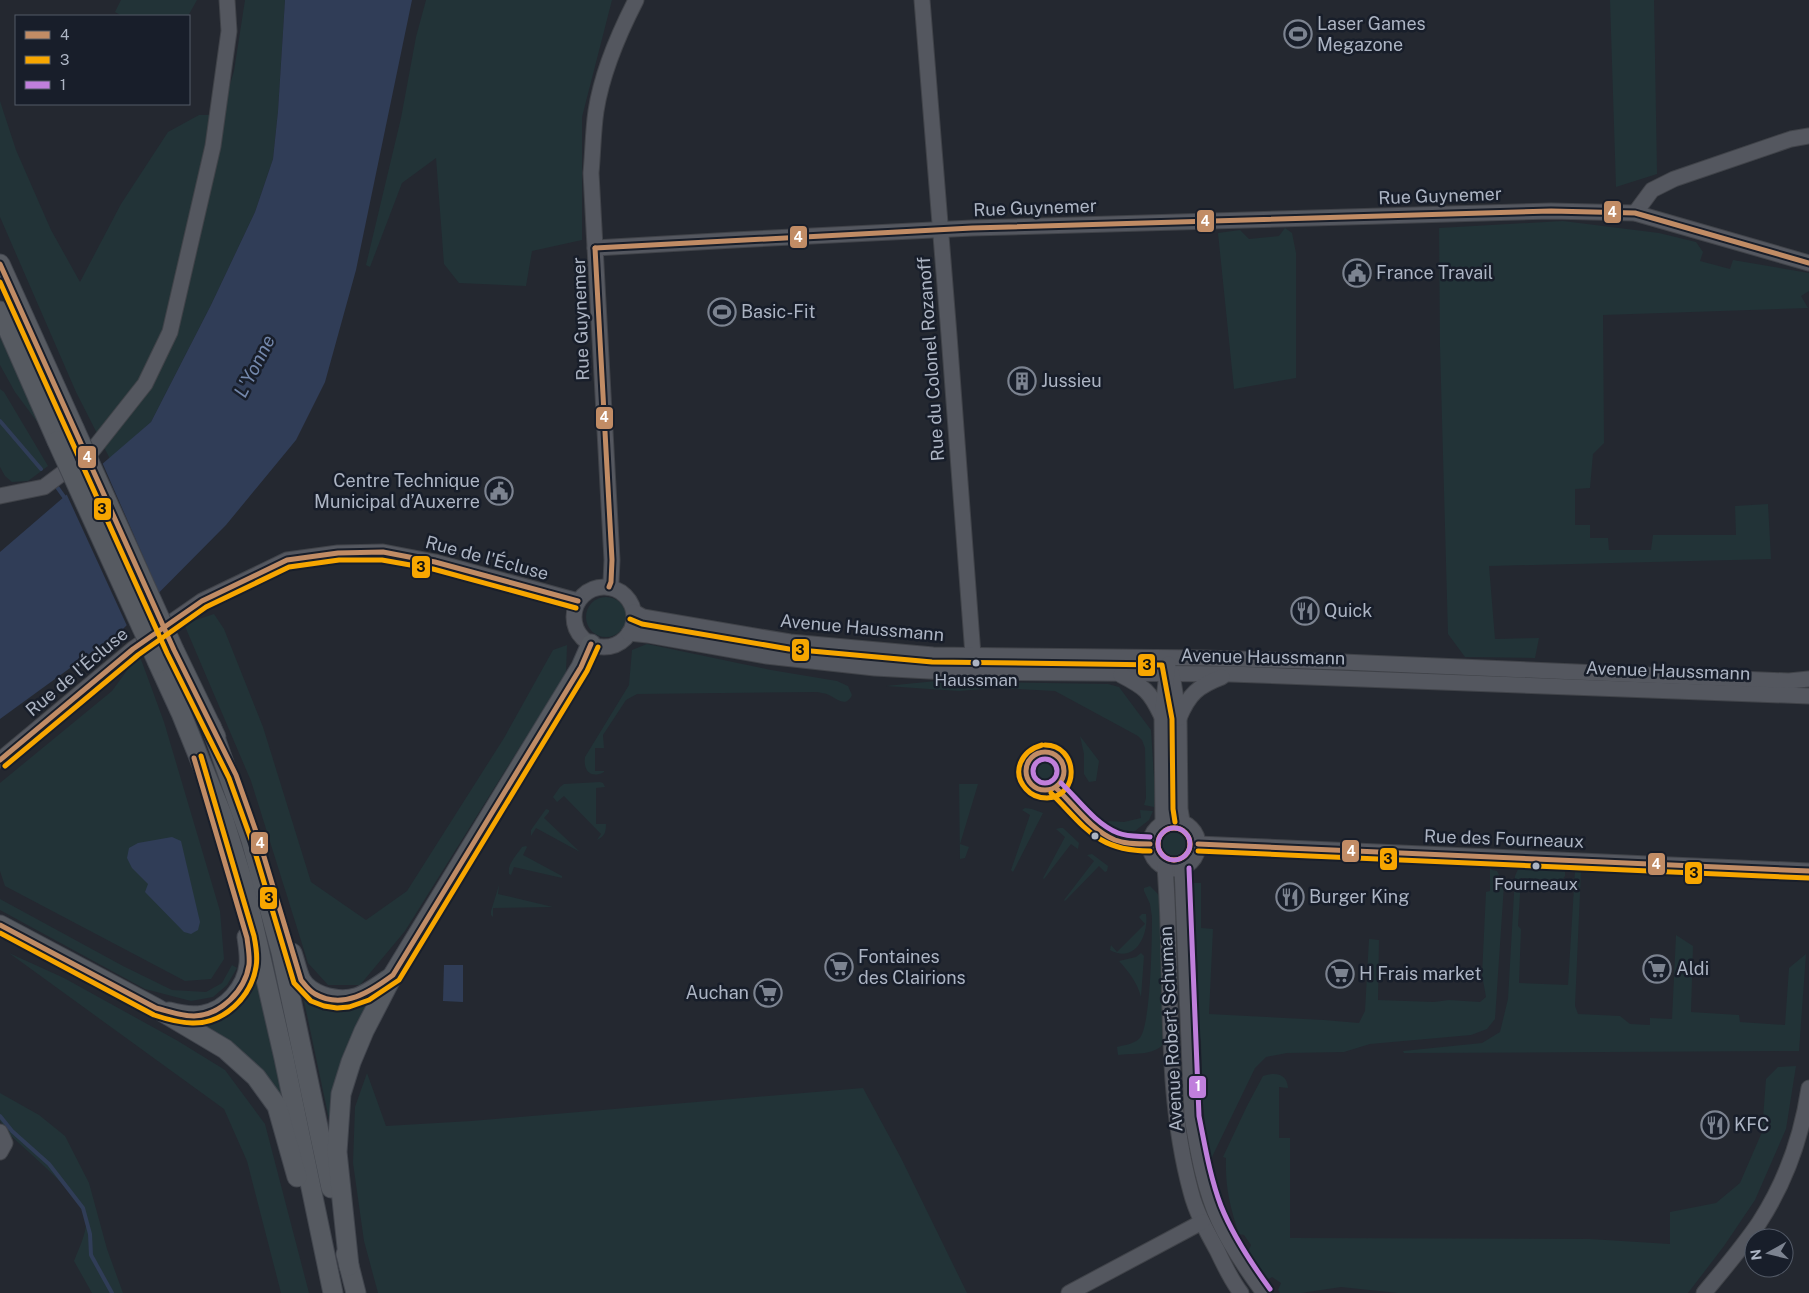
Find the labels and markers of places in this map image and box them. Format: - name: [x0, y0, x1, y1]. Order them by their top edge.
- place label: Laser Games Megazone: [1317, 13, 1426, 55]
- sports icon: Laser Games Megazone: [1283, 19, 1313, 49]
- public building icon: France Travail: [1342, 258, 1372, 288]
- place label: France Travail: [1376, 262, 1493, 283]
- sports icon: Basic-Fit: [707, 297, 737, 327]
- place label: Basic-Fit: [741, 301, 815, 322]
- building icon: Jussieu: [1007, 366, 1037, 396]
- place label: Jussieu: [1041, 370, 1102, 391]
- place label: Centre Technique Municipal d’Auxerre: [314, 470, 480, 512]
- public building icon: Centre Technique Municipal d’Auxerre: [484, 476, 514, 506]
- restaurant icon: Quick: [1290, 596, 1320, 626]
- place label: Quick: [1324, 600, 1372, 621]
- marker: Haussman: [971, 658, 981, 668]
- place label: Haussman: [934, 670, 1018, 690]
- unlabelled marker: [1090, 831, 1100, 841]
- marker: Fourneaux: [1531, 861, 1541, 871]
- place label: Fourneaux: [1494, 874, 1579, 894]
- restaurant icon: Burger King: [1275, 882, 1305, 912]
- place label: Burger King: [1309, 886, 1409, 907]
- place label: Fontaines des Clairions: [858, 946, 966, 988]
- supermarket icon: Fontaines des Clairions: [824, 952, 854, 982]
- supermarket icon: Aldi: [1642, 954, 1672, 984]
- place label: Aldi: [1676, 958, 1709, 979]
- supermarket icon: H Frais market: [1325, 959, 1355, 989]
- place label: H Frais market: [1359, 963, 1481, 984]
- supermarket icon: Auchan: [753, 978, 783, 1008]
- place label: Auchan: [686, 982, 749, 1003]
- restaurant icon: KFC: [1700, 1110, 1730, 1140]
- place label: KFC: [1734, 1114, 1769, 1135]

